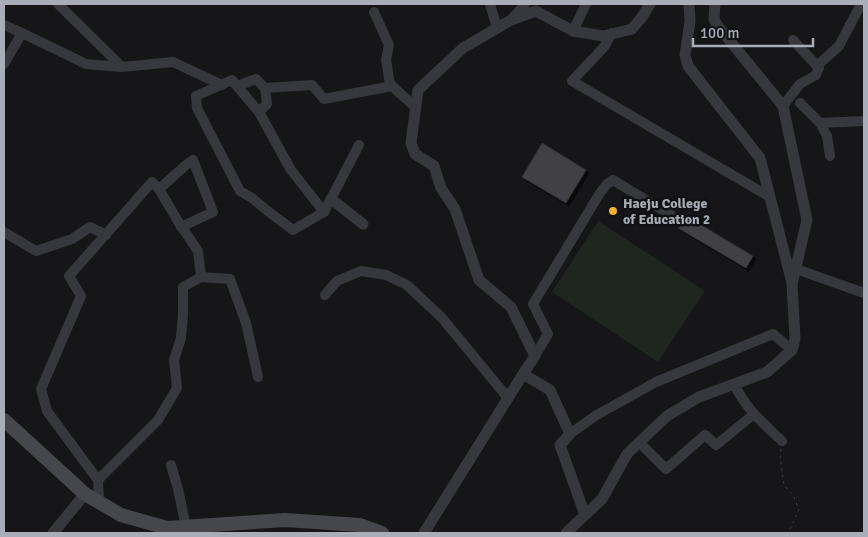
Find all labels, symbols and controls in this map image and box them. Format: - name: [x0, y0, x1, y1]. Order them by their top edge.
- scale bar: [693, 15, 813, 47]
- text: 100 m: [700, 24, 740, 42]
- place label: Haeju College of Education 2: [623, 195, 710, 228]
- marker: Haeju College of Education 2: [607, 205, 619, 217]

